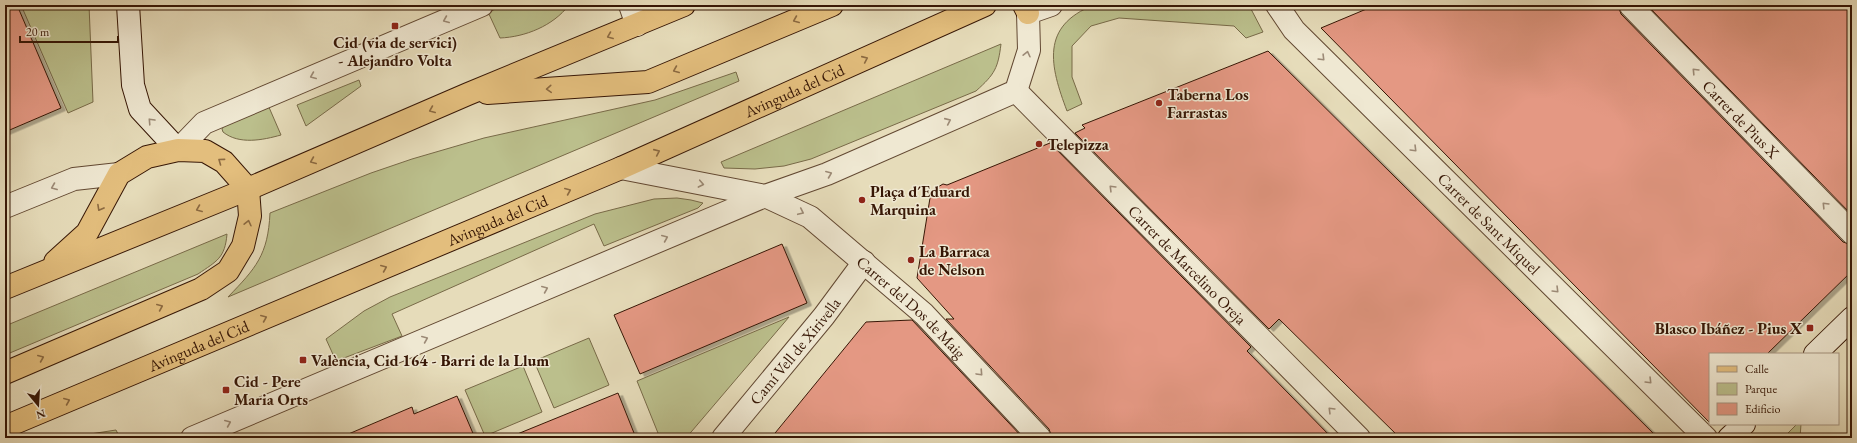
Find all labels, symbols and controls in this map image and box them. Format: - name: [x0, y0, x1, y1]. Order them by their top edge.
- one-way arrow: [443, 15, 451, 23]
- one-way arrow: [793, 15, 801, 23]
- scale bar: [20, 18, 118, 44]
- marker: Cid (via de servici) - Alejandro Volta: [390, 21, 400, 31]
- text: 20 m: [26, 24, 50, 40]
- one-way arrow: [606, 31, 614, 39]
- place label: Cid (via de servici) - Alejandro Volta: [333, 32, 457, 71]
- one-way arrow: [1023, 50, 1031, 57]
- one-way arrow: [1317, 53, 1325, 61]
- one-way arrow: [860, 56, 868, 64]
- street label: Avinguda del Cid: [740, 59, 848, 123]
- one-way arrow: [673, 65, 681, 73]
- one-way arrow: [1692, 68, 1700, 76]
- one-way arrow: [310, 71, 318, 79]
- street label: Carrer de Pius X: [1698, 75, 1784, 164]
- one-way arrow: [546, 84, 552, 93]
- place label: Taberna Los Farrastas: [1167, 84, 1249, 123]
- marker: Taberna Los Farrastas: [1154, 98, 1164, 108]
- one-way arrow: [429, 105, 436, 113]
- one-way arrow: [149, 118, 156, 126]
- one-way arrow: [943, 118, 951, 126]
- place label: Telepizza: [1047, 134, 1110, 155]
- marker: Telepizza: [1034, 139, 1044, 149]
- one-way arrow: [1409, 144, 1417, 152]
- one-way arrow: [653, 149, 660, 157]
- one-way arrow: [309, 156, 316, 164]
- one-way arrow: [218, 158, 225, 166]
- street label: Carrer de Sant Miquel: [1433, 168, 1545, 279]
- one-way arrow: [825, 170, 832, 178]
- one-way arrow: [698, 179, 704, 187]
- place label: Plaça d´Eduard Marquina: [870, 181, 970, 220]
- one-way arrow: [51, 182, 58, 190]
- one-way arrow: [1109, 185, 1117, 193]
- one-way arrow: [565, 187, 572, 195]
- street label: Avinguda del Cid: [443, 190, 552, 251]
- marker: Plaça d´Eduard Marquina: [857, 195, 867, 205]
- street label: Carrer de Marcelino Oreja: [1123, 200, 1251, 330]
- one-way arrow: [1822, 202, 1830, 210]
- one-way arrow: [98, 204, 105, 211]
- one-way arrow: [196, 204, 203, 212]
- one-way arrow: [796, 207, 804, 215]
- one-way arrow: [244, 219, 252, 226]
- one-way arrow: [661, 235, 668, 243]
- place label: La Barraca de Nelson: [919, 241, 991, 280]
- street label: Carrer del Dos de Maig: [852, 251, 971, 364]
- marker: La Barraca de Nelson: [906, 255, 916, 265]
- one-way arrow: [380, 265, 387, 273]
- one-way arrow: [1551, 285, 1559, 293]
- one-way arrow: [541, 286, 549, 294]
- street label: Camí Vell de Xirivella: [745, 293, 846, 409]
- one-way arrow: [156, 304, 164, 312]
- street label: Avinguda del Cid: [144, 315, 253, 377]
- one-way arrow: [260, 315, 268, 323]
- place label: Blasco Ibáñez - Pius X: [1655, 318, 1802, 339]
- marker: Blasco Ibáñez - Pius X: [1805, 323, 1815, 333]
- one-way arrow: [422, 336, 429, 344]
- place label: València, Cid 164 - Barri de la Llum: [311, 350, 549, 371]
- legend: [1709, 353, 1839, 425]
- one-way arrow: [36, 355, 44, 363]
- marker: València, Cid 164 - Barri de la Llum: [298, 355, 308, 365]
- text: Calle: [1745, 361, 1769, 377]
- one-way arrow: [975, 369, 982, 376]
- place label: Cid - Pere Maria Orts: [234, 371, 308, 410]
- one-way arrow: [1644, 376, 1652, 384]
- text: Parque: [1745, 381, 1777, 397]
- north arrow: [18, 385, 58, 425]
- marker: Cid - Pere Maria Orts: [221, 385, 231, 395]
- one-way arrow: [62, 398, 70, 406]
- text: Edificio: [1745, 401, 1781, 417]
- text: N: [35, 406, 47, 423]
- one-way arrow: [1328, 407, 1336, 415]
- one-way arrow: [224, 420, 232, 428]

